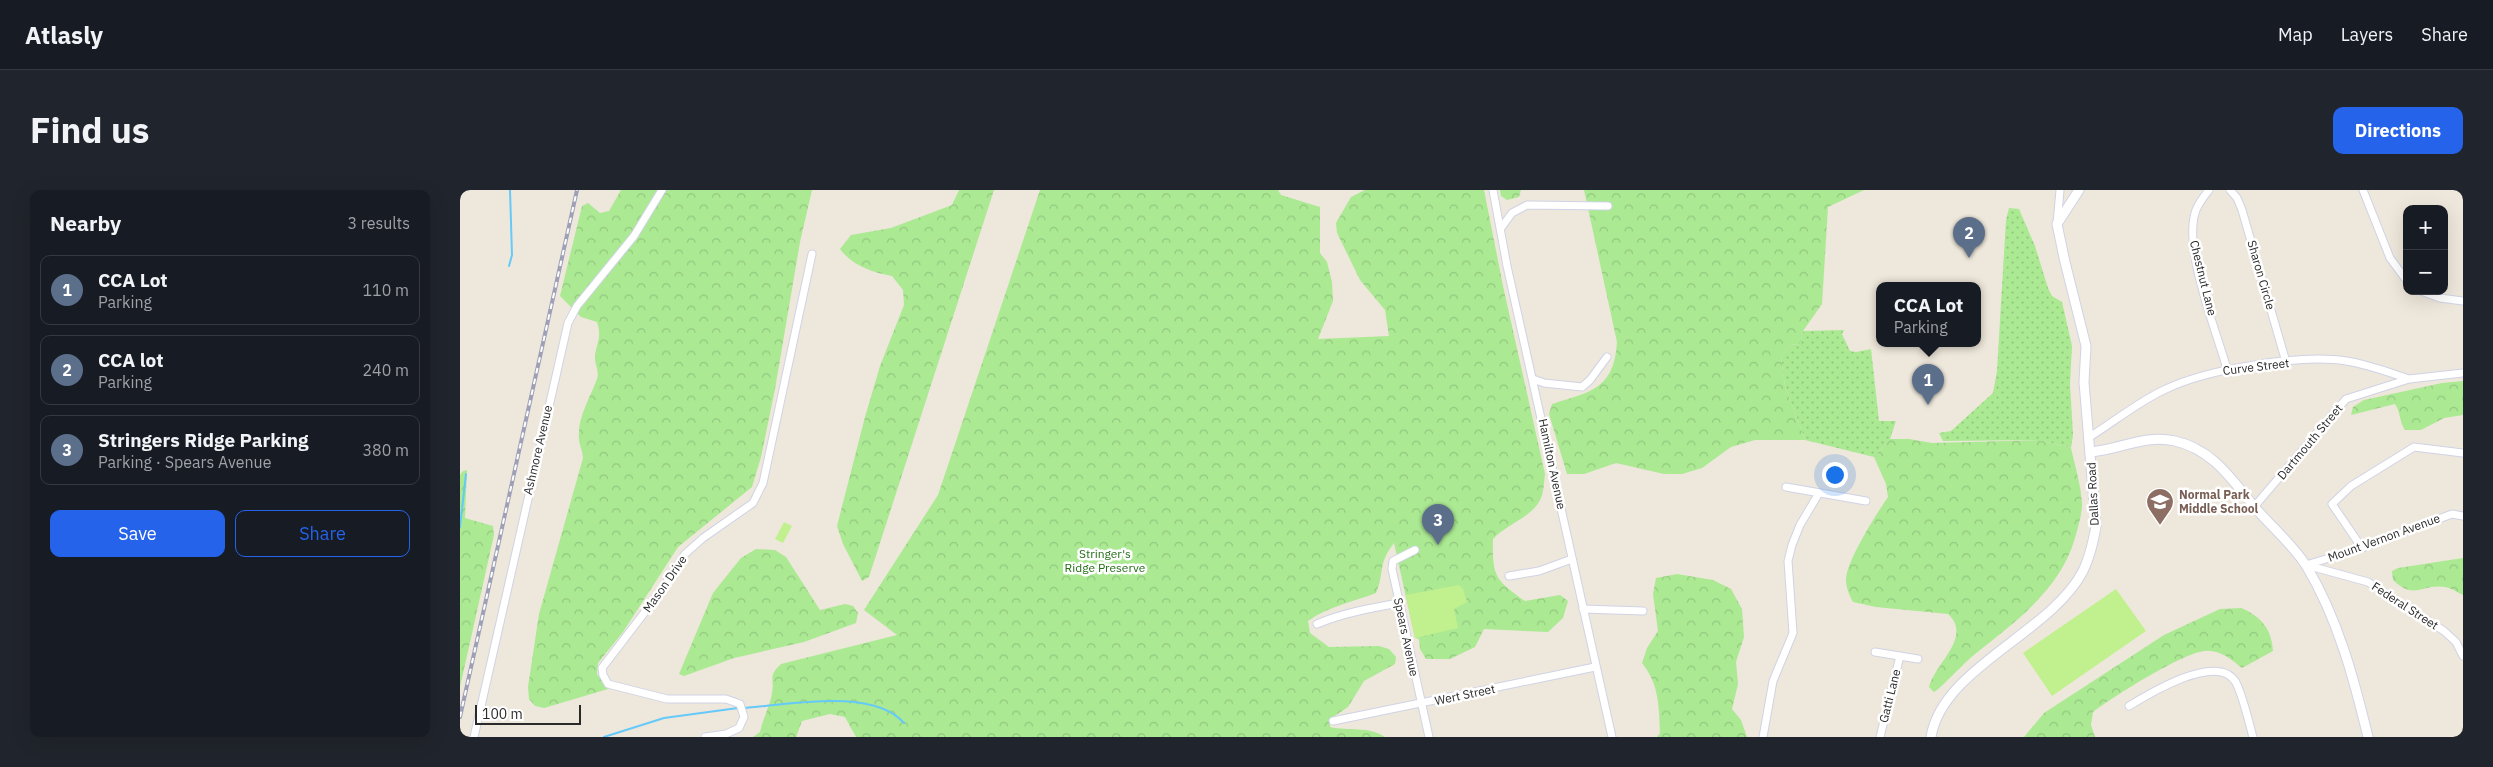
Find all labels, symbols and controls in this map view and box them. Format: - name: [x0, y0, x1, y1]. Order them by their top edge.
- text: Atlasly: [25, 19, 103, 51]
- text: Map: [2278, 23, 2313, 46]
- text: Layers: [2341, 23, 2393, 46]
- text: Share: [2421, 23, 2468, 46]
- text: Find us: [30, 107, 149, 153]
- button: Directions: [2333, 107, 2463, 154]
- map controls: [2403, 205, 2448, 295]
- button: +: [2403, 205, 2448, 250]
- text: Nearby: [50, 209, 121, 237]
- text: 3 results: [347, 213, 410, 233]
- pin: 2: [1953, 217, 1985, 258]
- street label: Sharon Circle: [2244, 238, 2279, 312]
- street label: Chestnut Lane: [2187, 239, 2220, 318]
- button: −: [2403, 250, 2448, 295]
- text: CCA Lot: [98, 268, 168, 292]
- text: 1: [62, 280, 72, 300]
- text: 110 m: [362, 280, 409, 300]
- popup: [1876, 282, 1981, 347]
- text: Parking: [98, 292, 152, 312]
- text: CCA Lot: [1894, 293, 1963, 317]
- text: Parking: [1894, 317, 1948, 337]
- text: CCA lot: [98, 348, 163, 372]
- street label: Curve Street: [2222, 355, 2290, 378]
- text: 2: [62, 360, 72, 380]
- text: 240 m: [362, 360, 409, 380]
- pin: 1: [1912, 364, 1944, 405]
- text: Parking: [98, 372, 152, 392]
- street label: Dartmouth Street: [2274, 401, 2346, 482]
- street label: Ashmore Avenue: [520, 403, 555, 496]
- street label: Hamilton Avenue: [1536, 417, 1569, 511]
- text: Stringers Ridge Parking: [98, 428, 308, 452]
- text: 3: [62, 440, 72, 460]
- text: 380 m: [362, 440, 409, 460]
- text: Parking · Spears Avenue: [98, 452, 271, 472]
- your location: [1822, 462, 1848, 488]
- street label: Dallas Road: [2083, 462, 2102, 526]
- school or university icon: Normal Park Middle School: [2145, 487, 2175, 526]
- place label: Normal Park Middle School: [2179, 487, 2258, 516]
- pin: 3: [1422, 504, 1454, 545]
- button: Save: [50, 510, 225, 557]
- button: Share: [235, 510, 410, 557]
- street label: Mount Vernon Avenue: [2326, 510, 2442, 565]
- park label: Stringer's Ridge Preserve: [1065, 546, 1146, 575]
- street label: Mason Drive: [639, 552, 690, 615]
- street label: Federal Street: [2369, 579, 2441, 633]
- street label: Spears Avenue: [1391, 596, 1422, 678]
- street label: Gatti Lane: [1876, 667, 1904, 724]
- street label: Wert Street: [1433, 681, 1497, 708]
- scale bar: [475, 702, 581, 725]
- text: 100 m: [482, 705, 523, 723]

